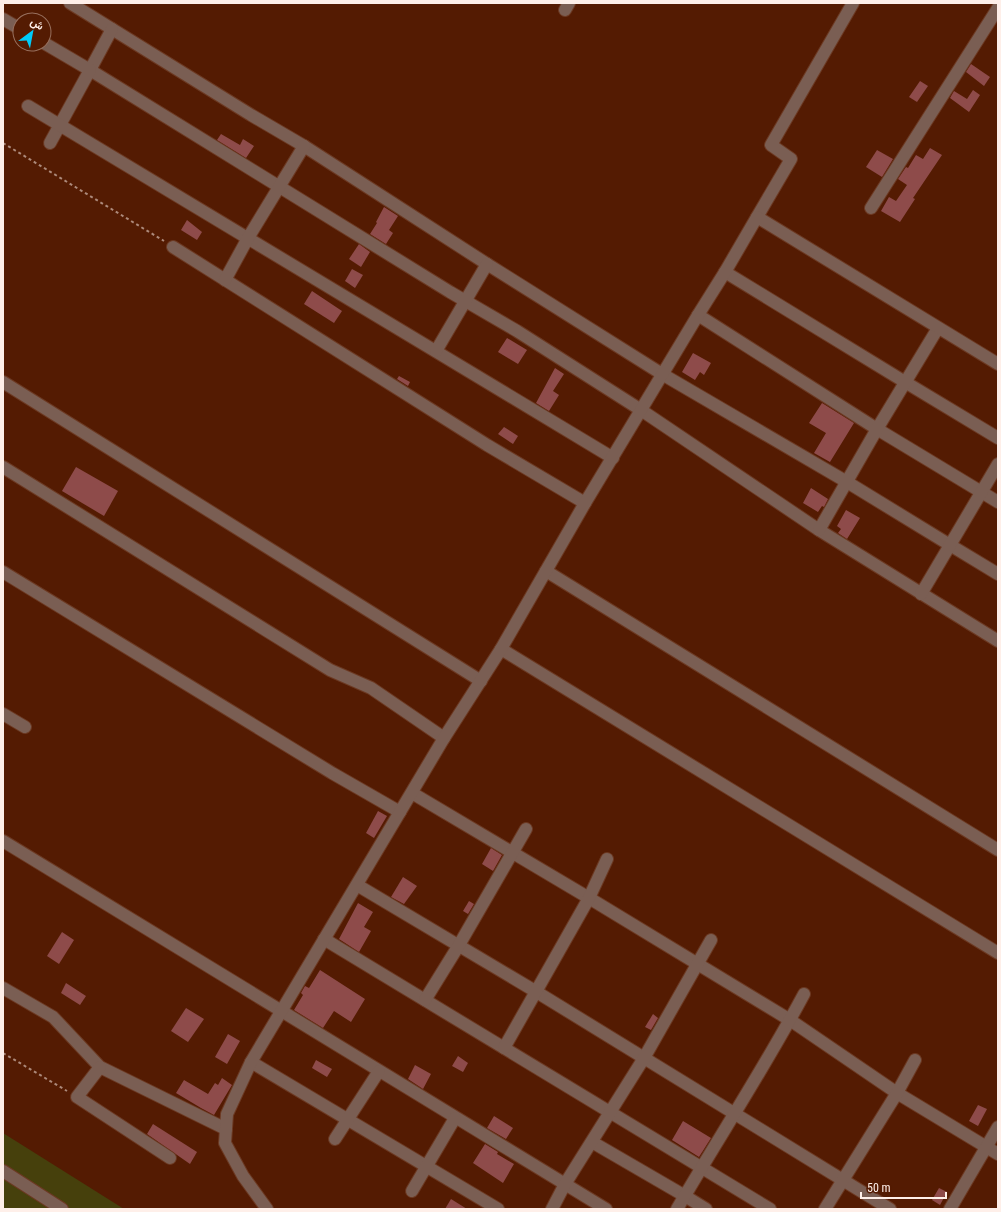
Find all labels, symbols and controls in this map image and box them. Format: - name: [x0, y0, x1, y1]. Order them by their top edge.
- north arrow: [12, 12, 52, 52]
- text: ش: [28, 15, 46, 33]
- scale bar: [861, 1174, 946, 1200]
- text: 50 m: [867, 1181, 891, 1195]

